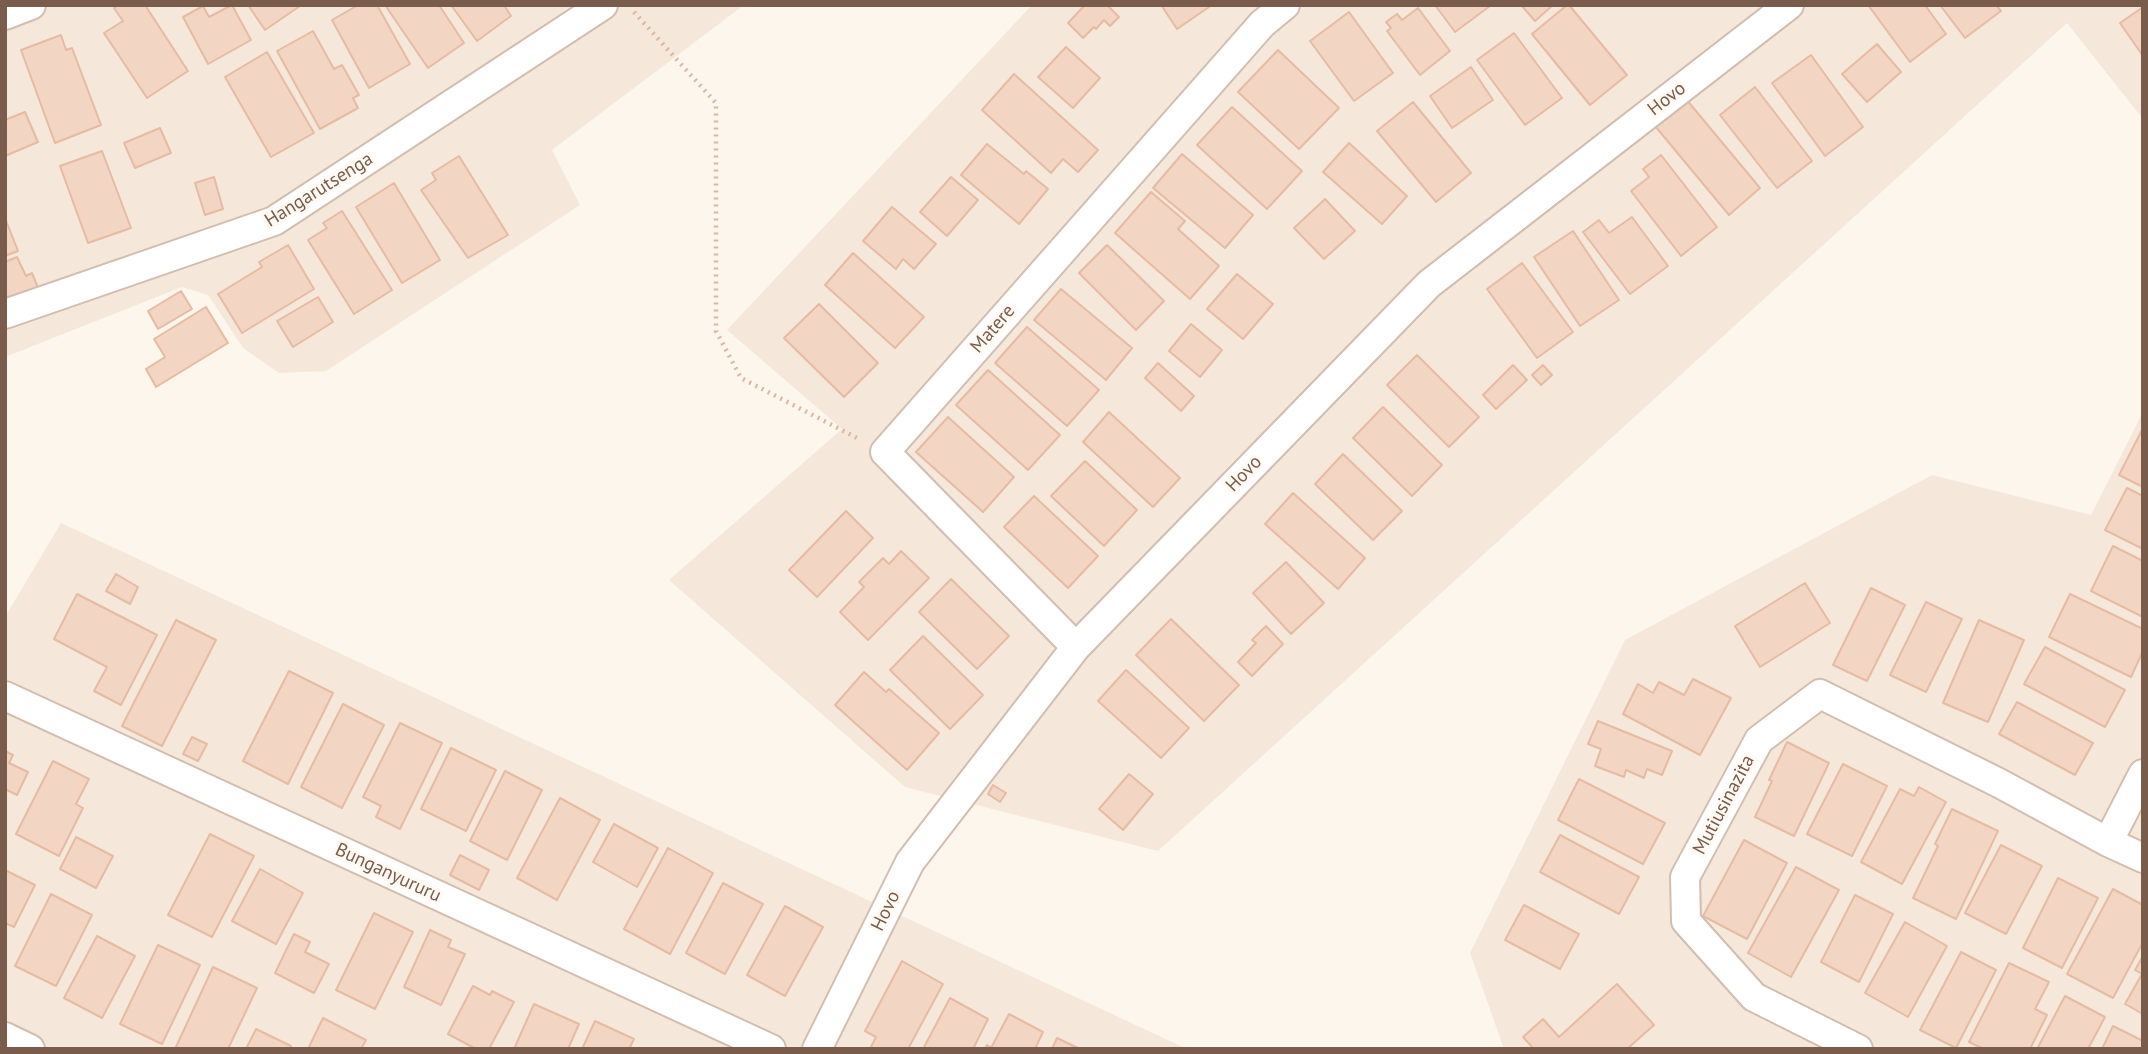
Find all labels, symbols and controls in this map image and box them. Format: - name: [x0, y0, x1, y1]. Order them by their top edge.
- street label: Hovo: [1643, 77, 1691, 121]
- street label: Hangarutsenga: [261, 148, 377, 232]
- street label: Matere: [966, 300, 1020, 358]
- street label: Hovo: [1221, 451, 1267, 497]
- street label: Mutiusinazita: [1688, 751, 1760, 859]
- street label: Bunganyururu: [331, 839, 445, 907]
- street label: Hovo: [867, 887, 905, 935]

